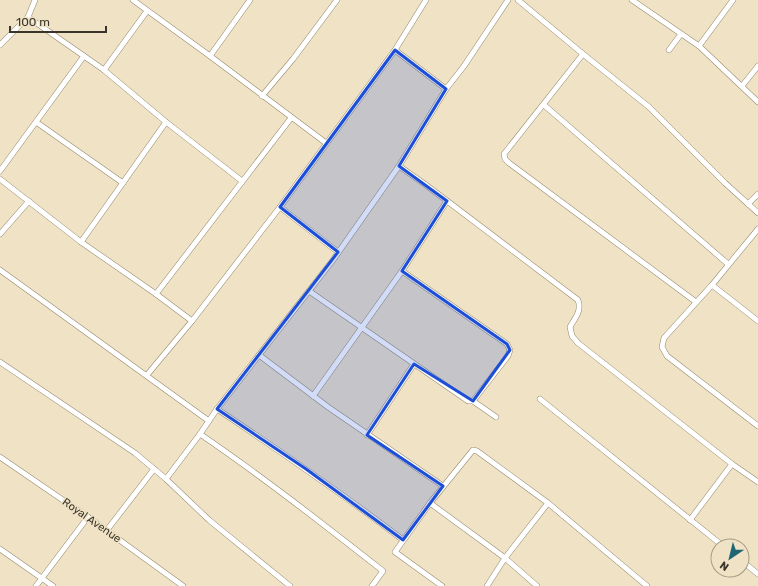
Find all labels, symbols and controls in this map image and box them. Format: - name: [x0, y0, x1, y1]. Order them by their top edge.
- scale bar: [10, 8, 106, 34]
- text: 100 m: [16, 15, 50, 29]
- street label: Royal Avenue: [60, 495, 124, 545]
- north arrow: [710, 538, 750, 578]
- text: N: [718, 558, 732, 573]

